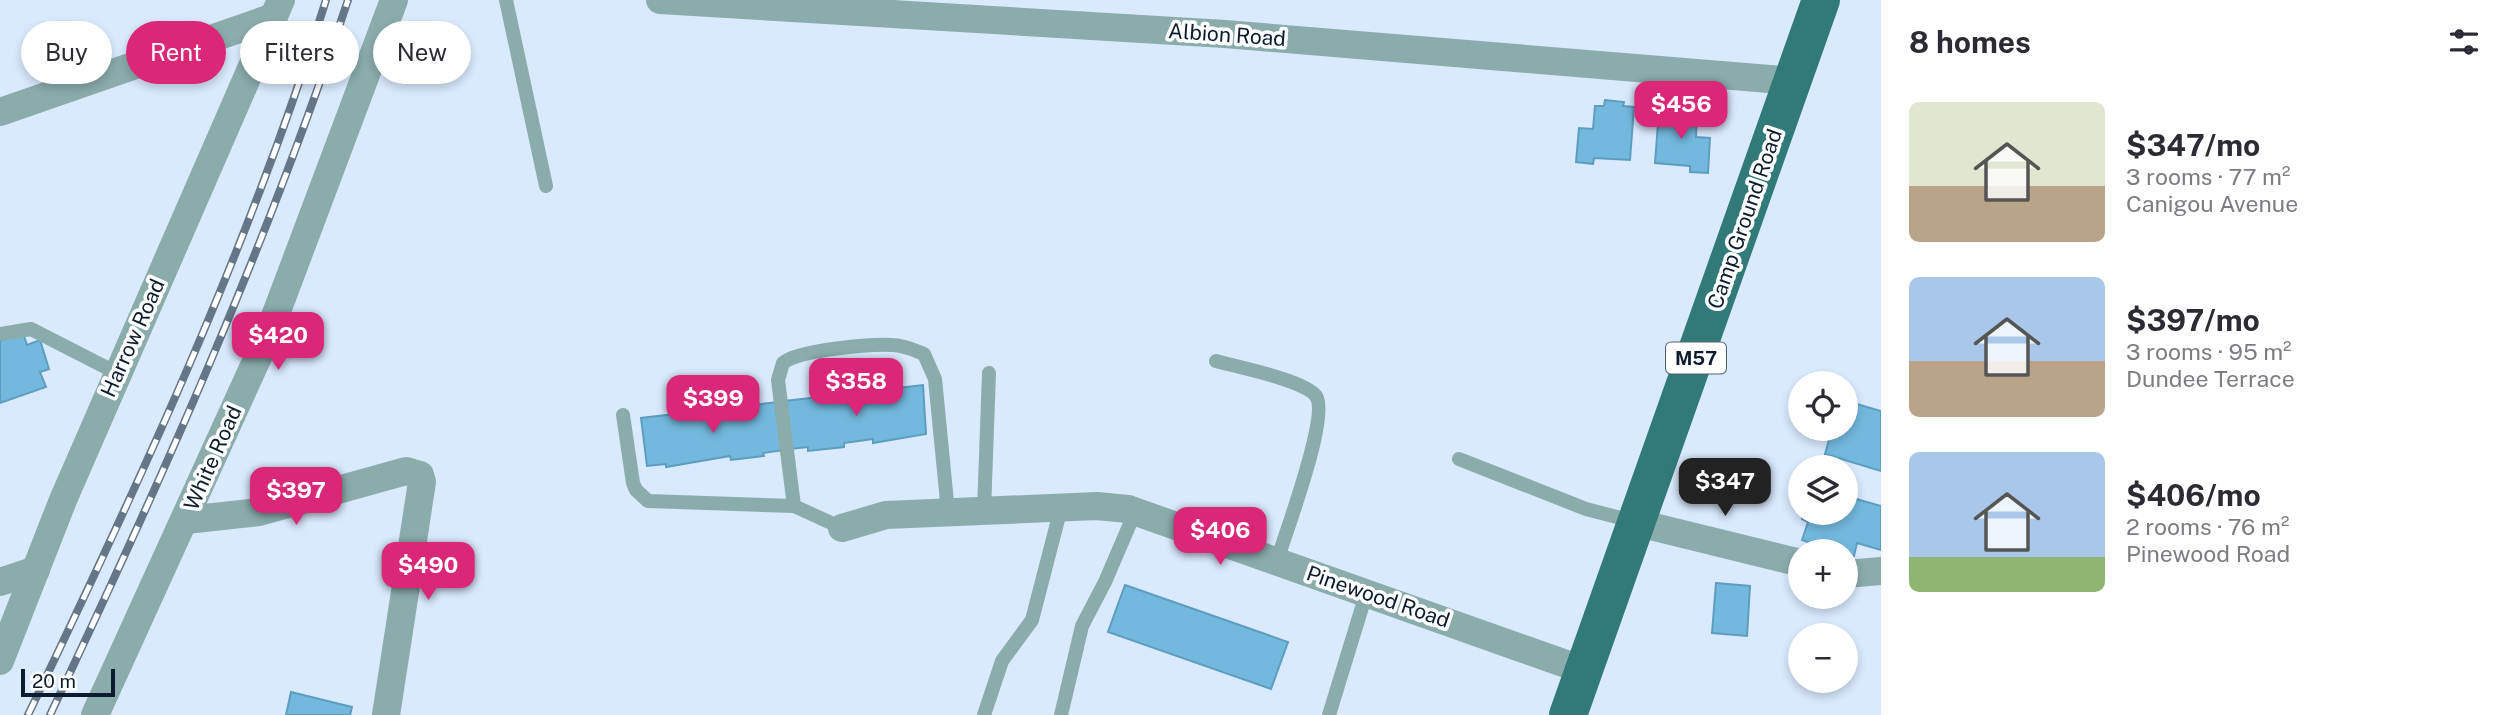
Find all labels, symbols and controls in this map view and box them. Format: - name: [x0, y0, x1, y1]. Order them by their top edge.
- street label: Albion Road: [1167, 18, 1287, 51]
- chip: Buy: [21, 21, 112, 84]
- chip: Rent: [126, 21, 226, 84]
- chip: Filters: [240, 21, 359, 84]
- chip: New: [373, 21, 471, 84]
- icon: filters: [2445, 23, 2483, 61]
- text: 8 homes: [1909, 24, 2031, 60]
- pin: $456: [1640, 82, 1722, 141]
- text: $456: [1650, 90, 1712, 117]
- street label: Camp Ground Road: [1702, 126, 1787, 312]
- text: $347/mo: [2126, 127, 2260, 163]
- icon: home: [1965, 130, 2049, 214]
- text: 3 rooms · 77 m²: [2126, 163, 2290, 190]
- text: Canigou Avenue: [2126, 190, 2298, 217]
- street label: Harrow Road: [95, 275, 170, 401]
- text: $397/mo: [2126, 302, 2260, 338]
- icon: home: [1965, 305, 2049, 389]
- pin: $420: [237, 312, 319, 372]
- text: $420: [248, 321, 308, 348]
- text: 3 rooms · 95 m²: [2126, 338, 2292, 365]
- road number: M57: [1666, 342, 1726, 374]
- pin: $358: [815, 358, 897, 418]
- text: Dundee Terrace: [2126, 365, 2295, 392]
- text: $358: [825, 367, 887, 394]
- map controls: [1788, 371, 1858, 693]
- button: locate: [1788, 371, 1858, 441]
- pin: $399: [672, 376, 754, 435]
- text: $399: [682, 384, 744, 411]
- street label: White Road: [178, 402, 247, 514]
- button: layers: [1788, 455, 1858, 525]
- pin: $347: [1684, 458, 1766, 518]
- text: $347: [1695, 467, 1755, 494]
- pin: $397: [255, 468, 337, 527]
- text: $397: [266, 476, 326, 503]
- text: $406/mo: [2126, 477, 2261, 513]
- icon: home: [1965, 480, 2049, 564]
- pin: $406: [1179, 508, 1261, 567]
- text: 2 rooms · 76 m²: [2126, 513, 2289, 540]
- text: $406: [1190, 516, 1250, 543]
- button: +: [1788, 539, 1858, 609]
- text: Pinewood Road: [2126, 540, 2290, 567]
- pin: $490: [387, 542, 469, 602]
- text: $490: [398, 551, 458, 578]
- street label: Pinewood Road: [1303, 560, 1453, 633]
- button: −: [1788, 623, 1858, 693]
- scale bar: [21, 666, 116, 698]
- text: 20 m: [32, 670, 76, 692]

